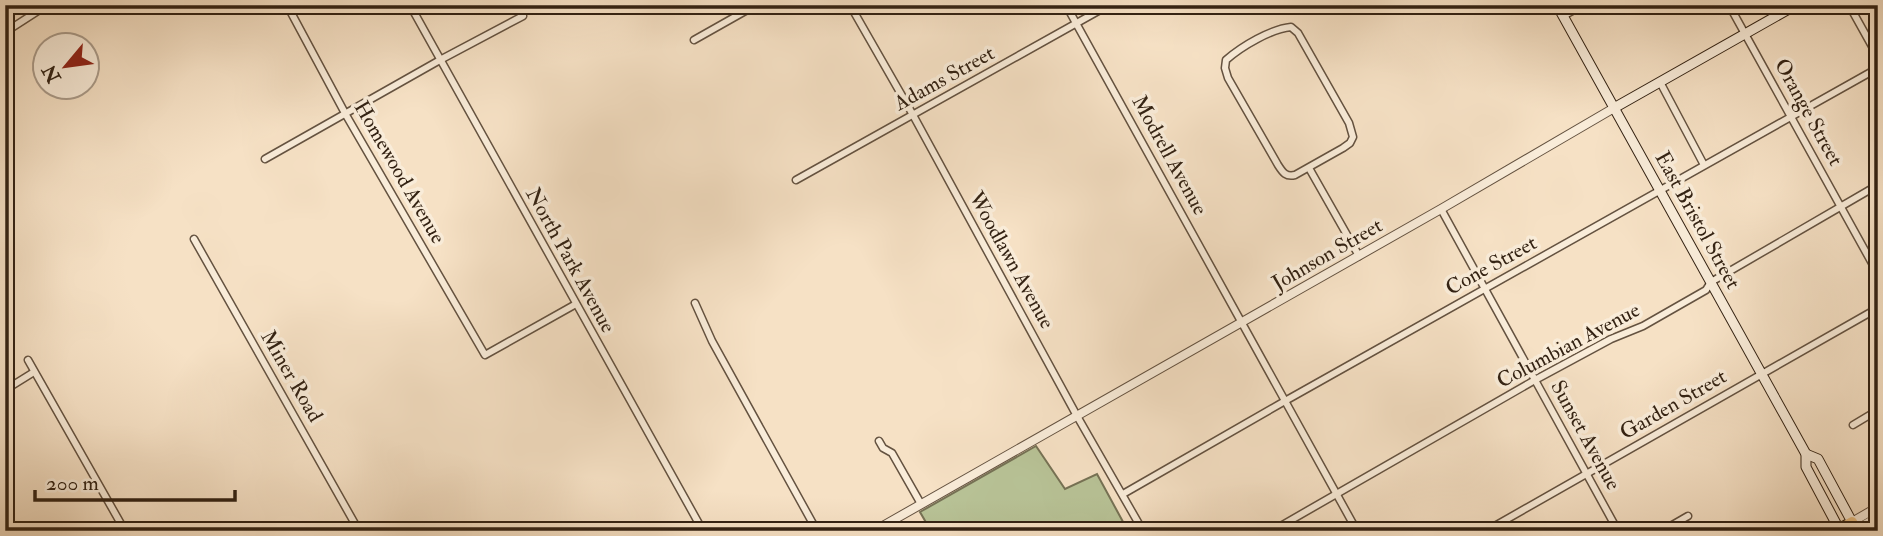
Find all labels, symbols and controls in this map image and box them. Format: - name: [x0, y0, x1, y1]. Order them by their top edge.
- north arrow: [32, 32, 102, 102]
- street label: Adams Street: [888, 40, 999, 118]
- street label: Orange Street: [1768, 54, 1849, 171]
- text: N: [37, 60, 67, 88]
- street label: Modrell Avenue: [1126, 91, 1214, 220]
- street label: Homewood Avenue: [348, 96, 452, 249]
- street label: East Bristol Street: [1649, 147, 1747, 294]
- street label: North Park Avenue: [520, 183, 622, 338]
- street label: Woodlawn Avenue: [962, 186, 1061, 334]
- street label: Johnson Street: [1266, 212, 1387, 297]
- street label: Cone Street: [1441, 229, 1542, 302]
- street label: Columbian Avenue: [1492, 296, 1645, 395]
- street label: Miner Road: [254, 325, 329, 428]
- street label: Garden Street: [1615, 363, 1732, 446]
- street label: Sunset Avenue: [1544, 376, 1627, 495]
- scale bar: [35, 459, 234, 503]
- text: 200 m: [46, 470, 99, 497]

